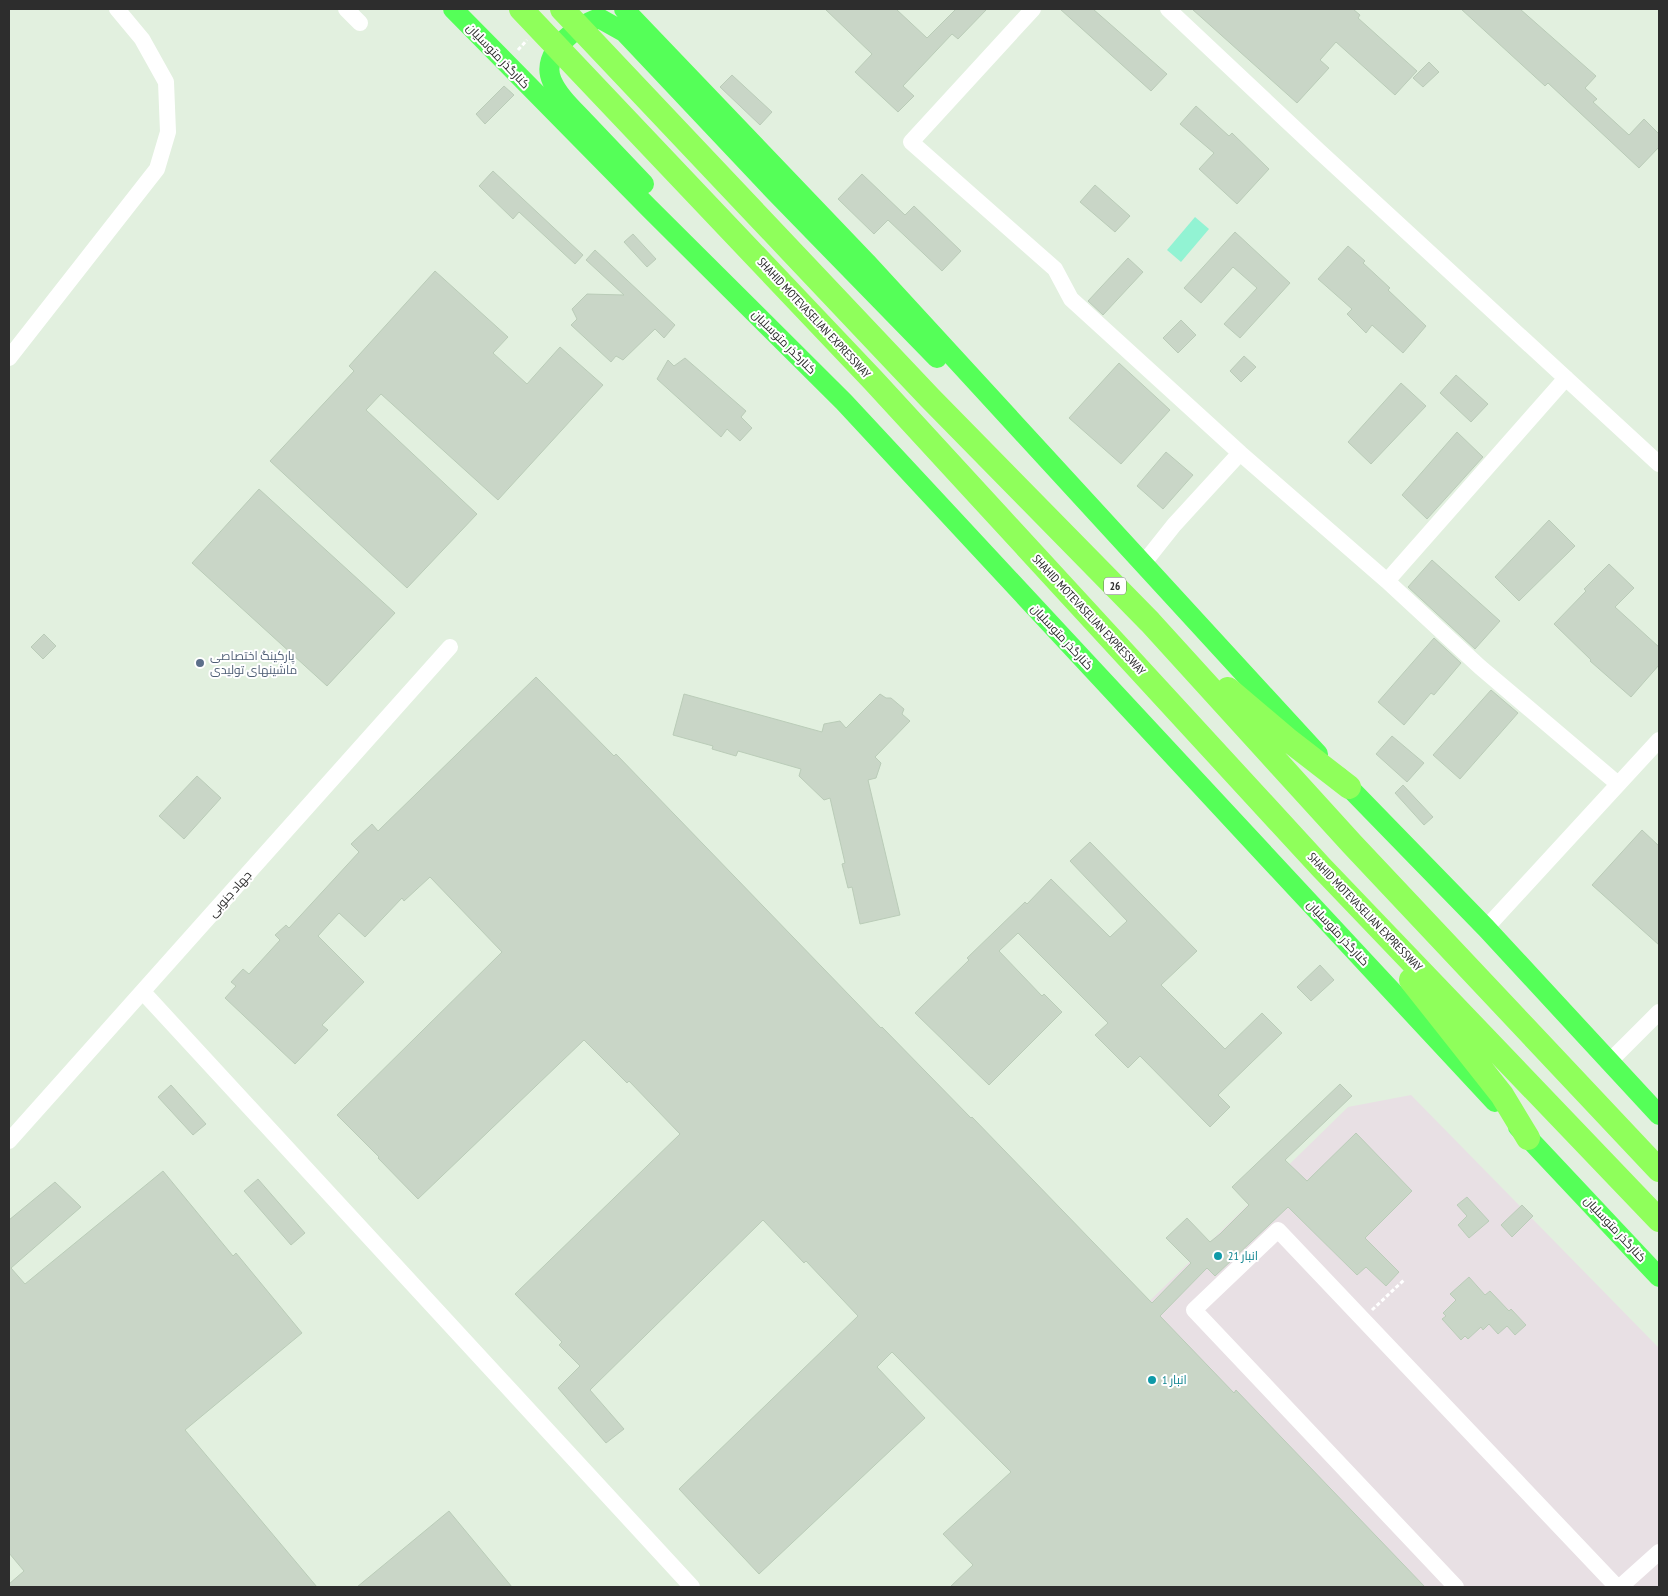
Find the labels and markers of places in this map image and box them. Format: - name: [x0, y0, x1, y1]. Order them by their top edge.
- place label: پارکینگ اختصاصی ماشینهای تولیدی: [210, 648, 297, 677]
- marker: پارکینگ اختصاصی ماشینهای تولیدی: [194, 657, 206, 669]
- place label: انبار 21: [1228, 1248, 1258, 1263]
- marker: انبار 21: [1212, 1250, 1224, 1262]
- place label: انبار 1: [1162, 1372, 1187, 1387]
- marker: انبار 1: [1146, 1374, 1158, 1386]

